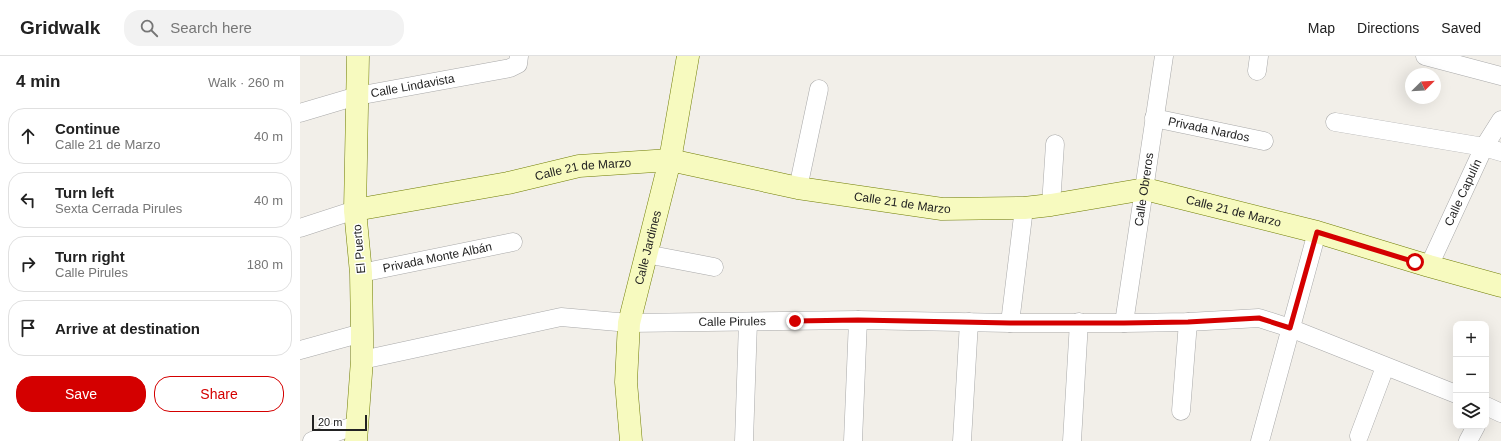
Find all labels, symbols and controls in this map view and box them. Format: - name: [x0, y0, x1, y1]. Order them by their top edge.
- search box: [124, 10, 404, 46]
- text: Gridwalk: [20, 17, 100, 38]
- icon: search: [138, 17, 160, 39]
- text: Search here: [170, 19, 252, 36]
- text: Map: [1308, 20, 1335, 36]
- text: Directions: [1357, 20, 1419, 36]
- text: Saved: [1441, 20, 1481, 36]
- north arrow: [1405, 68, 1441, 104]
- street label: Calle Lindavista: [370, 71, 456, 100]
- text: 4 min: [16, 72, 60, 91]
- text: Walk · 260 m: [208, 75, 284, 90]
- street label: Privada Nardos: [1167, 114, 1251, 145]
- text: Continue: [55, 120, 120, 137]
- icon: ahead: [17, 125, 39, 147]
- text: 40 m: [254, 129, 283, 144]
- text: Calle 21 de Marzo: [55, 137, 161, 152]
- street label: Calle Obreros: [1132, 152, 1156, 227]
- street label: Calle 21 de Marzo: [533, 156, 632, 183]
- street label: Calle Capulín: [1441, 157, 1484, 228]
- text: Turn left: [55, 184, 114, 201]
- icon: left: [17, 189, 39, 211]
- street label: Calle 21 de Marzo: [853, 189, 951, 216]
- text: 40 m: [254, 193, 283, 208]
- street label: Calle 21 de Marzo: [1185, 193, 1283, 230]
- text: Sexta Cerrada Pirules: [55, 201, 182, 216]
- street label: Calle Jardines: [632, 209, 664, 286]
- street label: El Puerto: [350, 223, 368, 274]
- street label: Privada Monte Albán: [382, 239, 493, 275]
- text: Turn right: [55, 248, 125, 265]
- icon: right: [17, 253, 39, 275]
- route start: [1406, 253, 1424, 271]
- text: 180 m: [247, 257, 283, 272]
- text: Calle Pirules: [55, 265, 128, 280]
- route end: [786, 312, 804, 330]
- street label: Calle Pirules: [698, 314, 766, 329]
- icon: arrive: [17, 317, 39, 339]
- text: Arrive at destination: [55, 320, 200, 337]
- map controls: [1453, 321, 1489, 429]
- button: +: [1453, 321, 1489, 357]
- button: −: [1453, 357, 1489, 393]
- button: Save: [16, 376, 146, 412]
- button: Share: [154, 376, 284, 412]
- button: layers: [1453, 393, 1489, 429]
- scale bar: [312, 413, 367, 432]
- text: 20 m: [318, 416, 342, 428]

